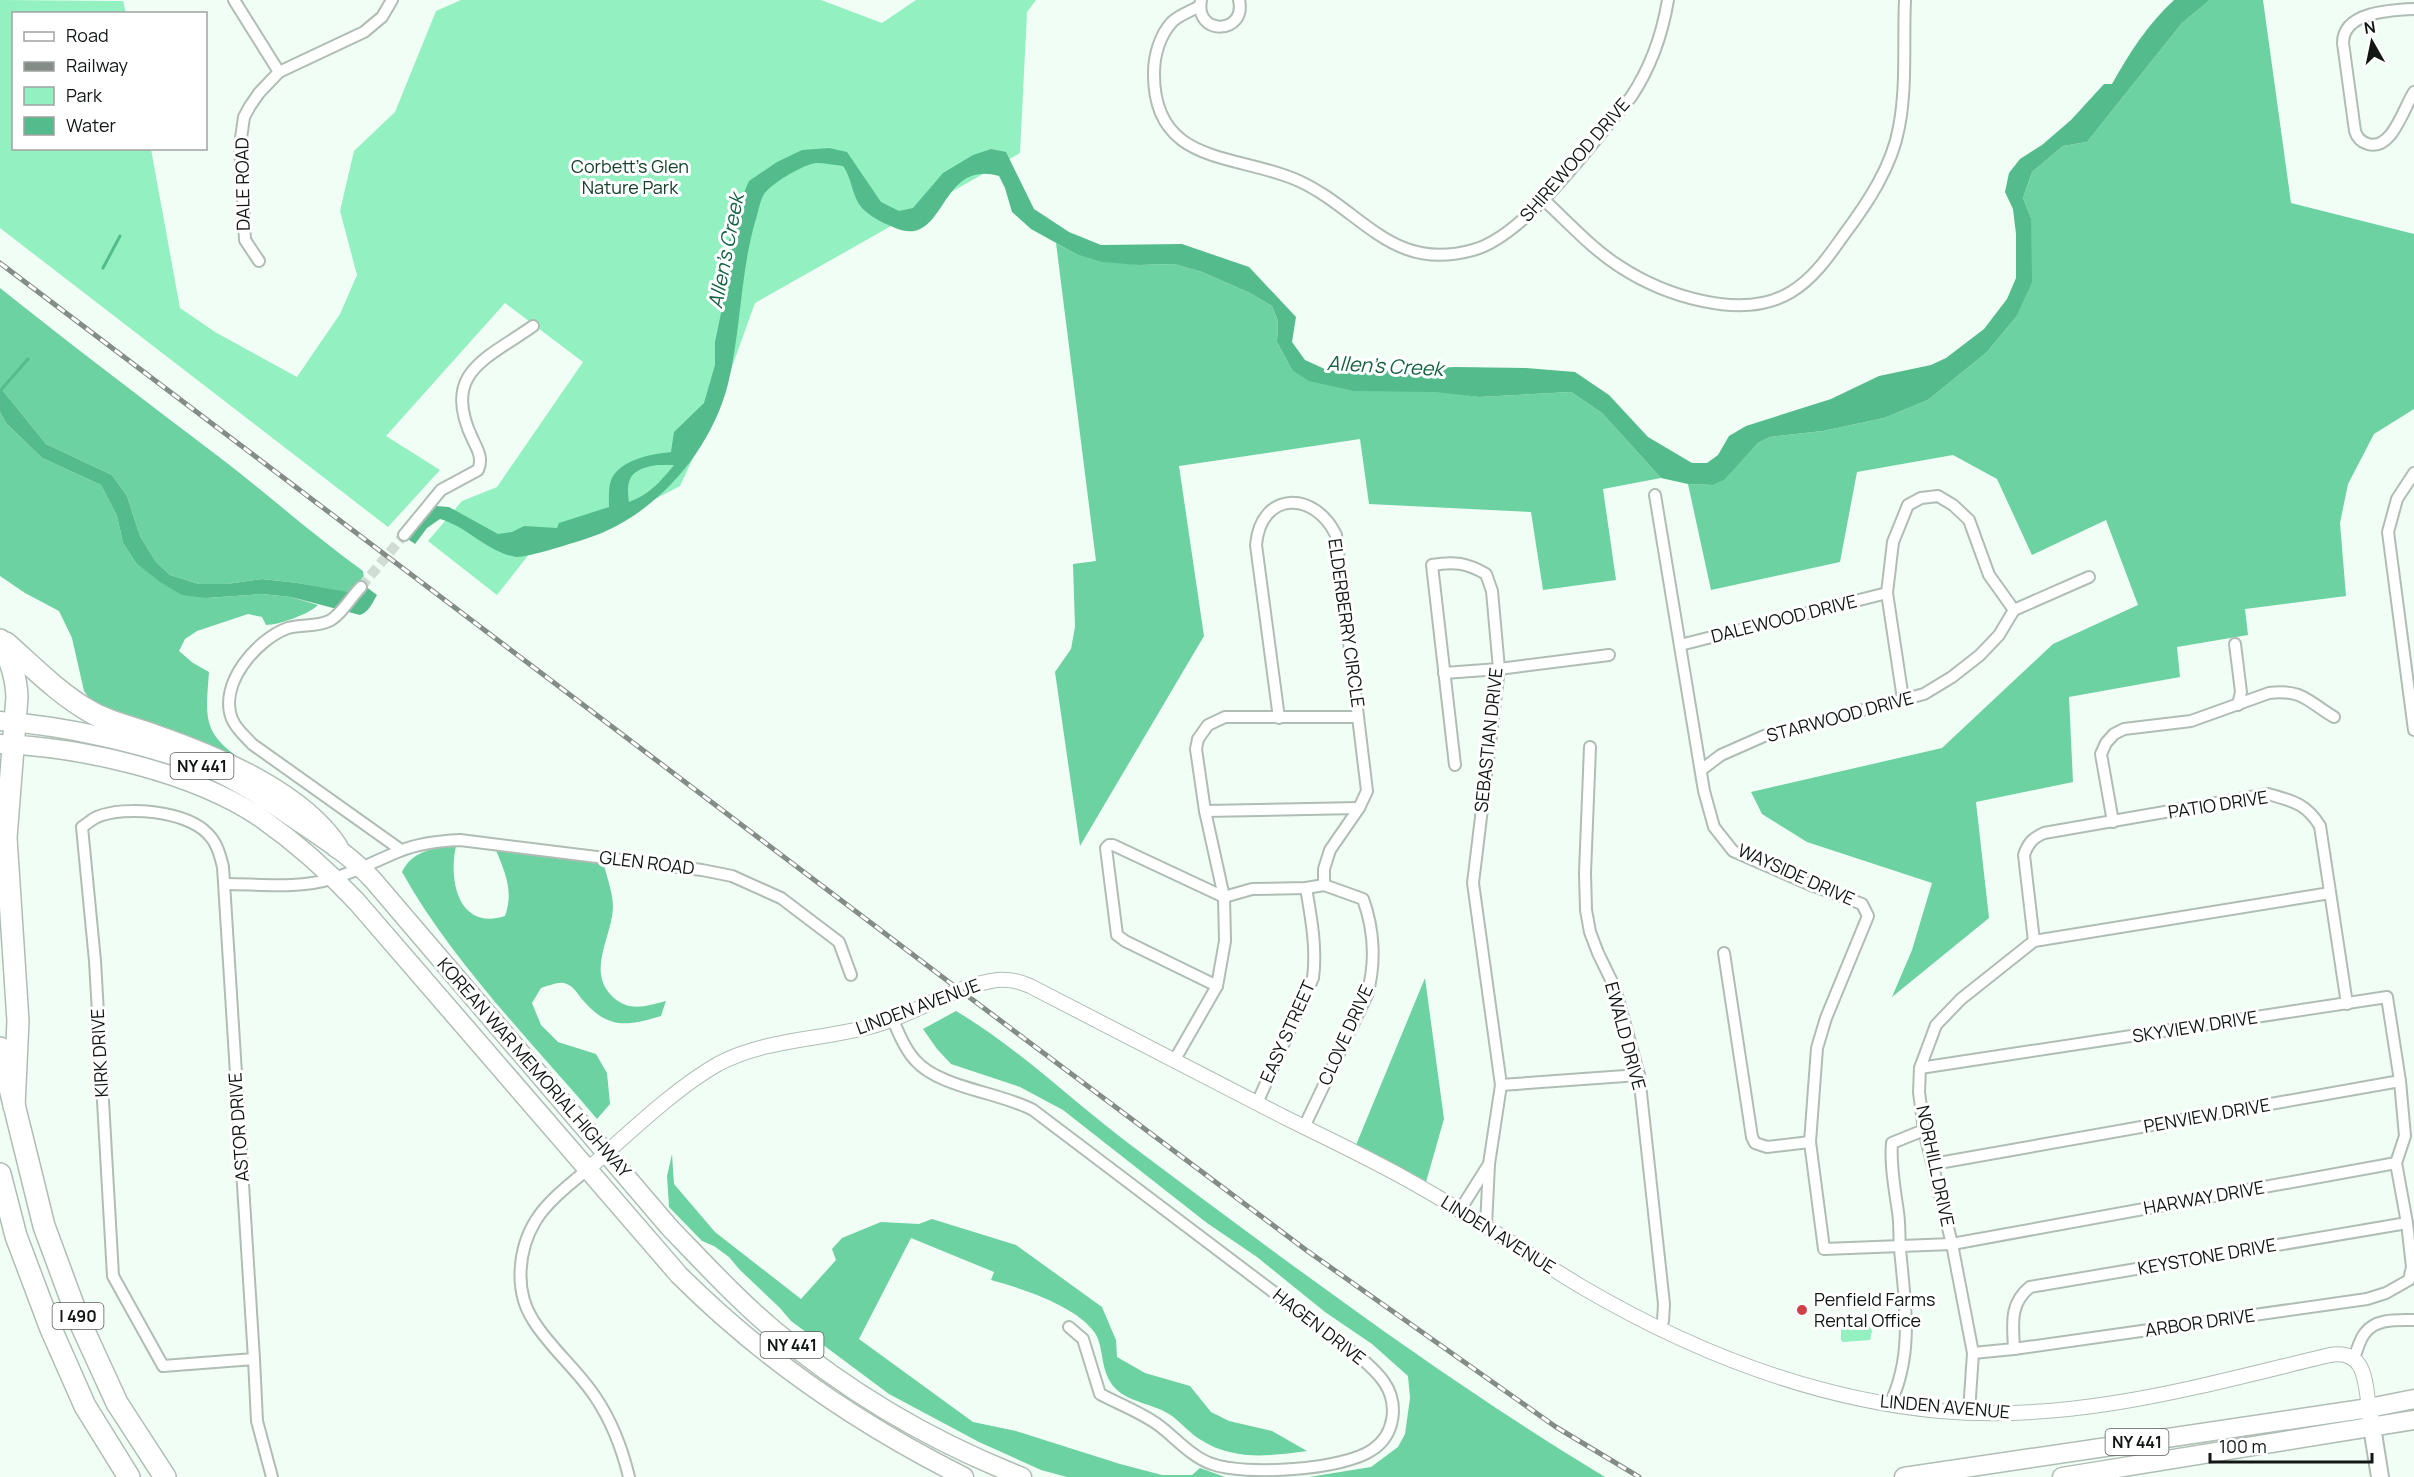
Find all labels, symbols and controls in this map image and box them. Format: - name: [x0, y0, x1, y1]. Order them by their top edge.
- legend: [12, 12, 207, 150]
- north arrow: [2342, 12, 2402, 72]
- text: N: [2362, 15, 2377, 39]
- text: Road: [66, 23, 109, 47]
- text: Railway: [66, 53, 128, 77]
- text: Park: [66, 83, 103, 107]
- street label: SHIREWOOD DRIVE: [1514, 93, 1635, 226]
- text: Water: [66, 113, 116, 137]
- street label: DALE ROAD: [229, 137, 255, 231]
- park label: Corbett's Glen Nature Park: [571, 154, 689, 199]
- water label: Allen's Creek: [701, 188, 750, 311]
- water label: Allen's Creek: [1326, 349, 1447, 382]
- street label: ELDERBERRY CIRCLE: [1323, 537, 1371, 709]
- street label: DALEWOOD DRIVE: [1708, 588, 1859, 648]
- street label: SEBASTIAN DRIVE: [1468, 666, 1508, 814]
- street label: STARWOOD DRIVE: [1764, 685, 1916, 747]
- road number: NY 441: [170, 753, 234, 779]
- street label: PATIO DRIVE: [2166, 784, 2269, 824]
- street label: WAYSIDE DRIVE: [1734, 838, 1859, 911]
- street label: GLEN ROAD: [598, 844, 696, 880]
- street label: KOREAN WAR MEMORIAL HIGHWAY: [433, 952, 638, 1183]
- street label: LINDEN AVENUE: [852, 972, 983, 1040]
- street label: EASY STREET: [1254, 977, 1320, 1086]
- street label: EWALD DRIVE: [1600, 979, 1652, 1092]
- street label: CLOVE DRIVE: [1312, 981, 1378, 1089]
- street label: SKYVIEW DRIVE: [2131, 1004, 2259, 1048]
- street label: KIRK DRIVE: [85, 1008, 113, 1098]
- street label: ASTOR DRIVE: [222, 1072, 254, 1183]
- street label: PENVIEW DRIVE: [2142, 1092, 2272, 1138]
- street label: NORHILL DRIVE: [1911, 1103, 1961, 1228]
- street label: HARWAY DRIVE: [2141, 1175, 2266, 1219]
- street label: LINDEN AVENUE: [1437, 1189, 1560, 1279]
- street label: KEYSTONE DRIVE: [2136, 1232, 2278, 1280]
- street label: HAGEN DRIVE: [1268, 1283, 1371, 1370]
- place label: Penfield Farms Rental Office: [1814, 1287, 1936, 1332]
- street label: ARBOR DRIVE: [2143, 1302, 2256, 1342]
- road number: I 490: [52, 1303, 104, 1329]
- marker: Penfield Farms Rental Office: [1795, 1303, 1809, 1317]
- road number: NY 441: [760, 1332, 824, 1358]
- street label: LINDEN AVENUE: [1879, 1388, 2011, 1424]
- scale bar: [2210, 1426, 2372, 1464]
- road number: NY 441: [2106, 1429, 2168, 1455]
- text: 100 m: [2219, 1434, 2267, 1458]

